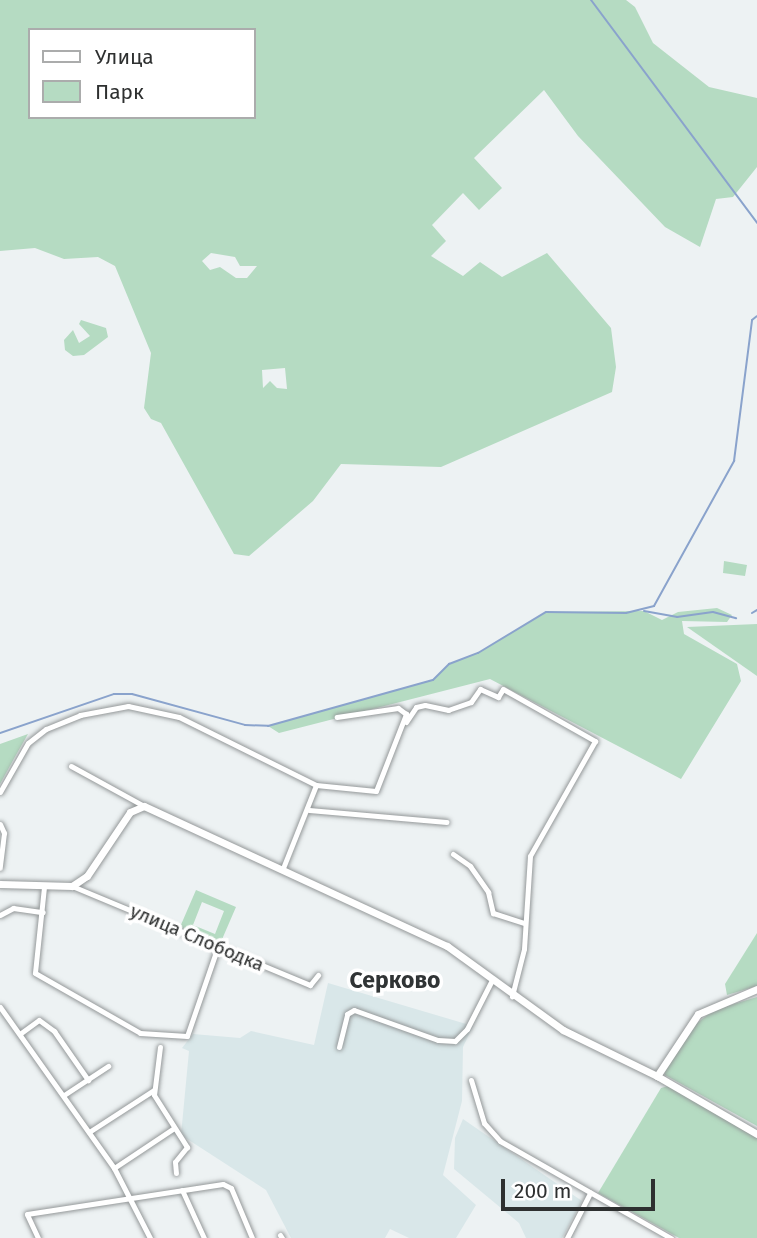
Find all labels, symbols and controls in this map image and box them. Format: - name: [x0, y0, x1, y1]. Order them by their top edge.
- legend: [28, 28, 256, 119]
- text: Улица: [95, 44, 154, 70]
- text: Парк: [95, 79, 144, 105]
- street label: улица Слободка: [127, 900, 267, 976]
- district label: Серково: [350, 966, 440, 994]
- scale bar: [505, 1164, 659, 1208]
- text: 200 m: [514, 1178, 571, 1204]

